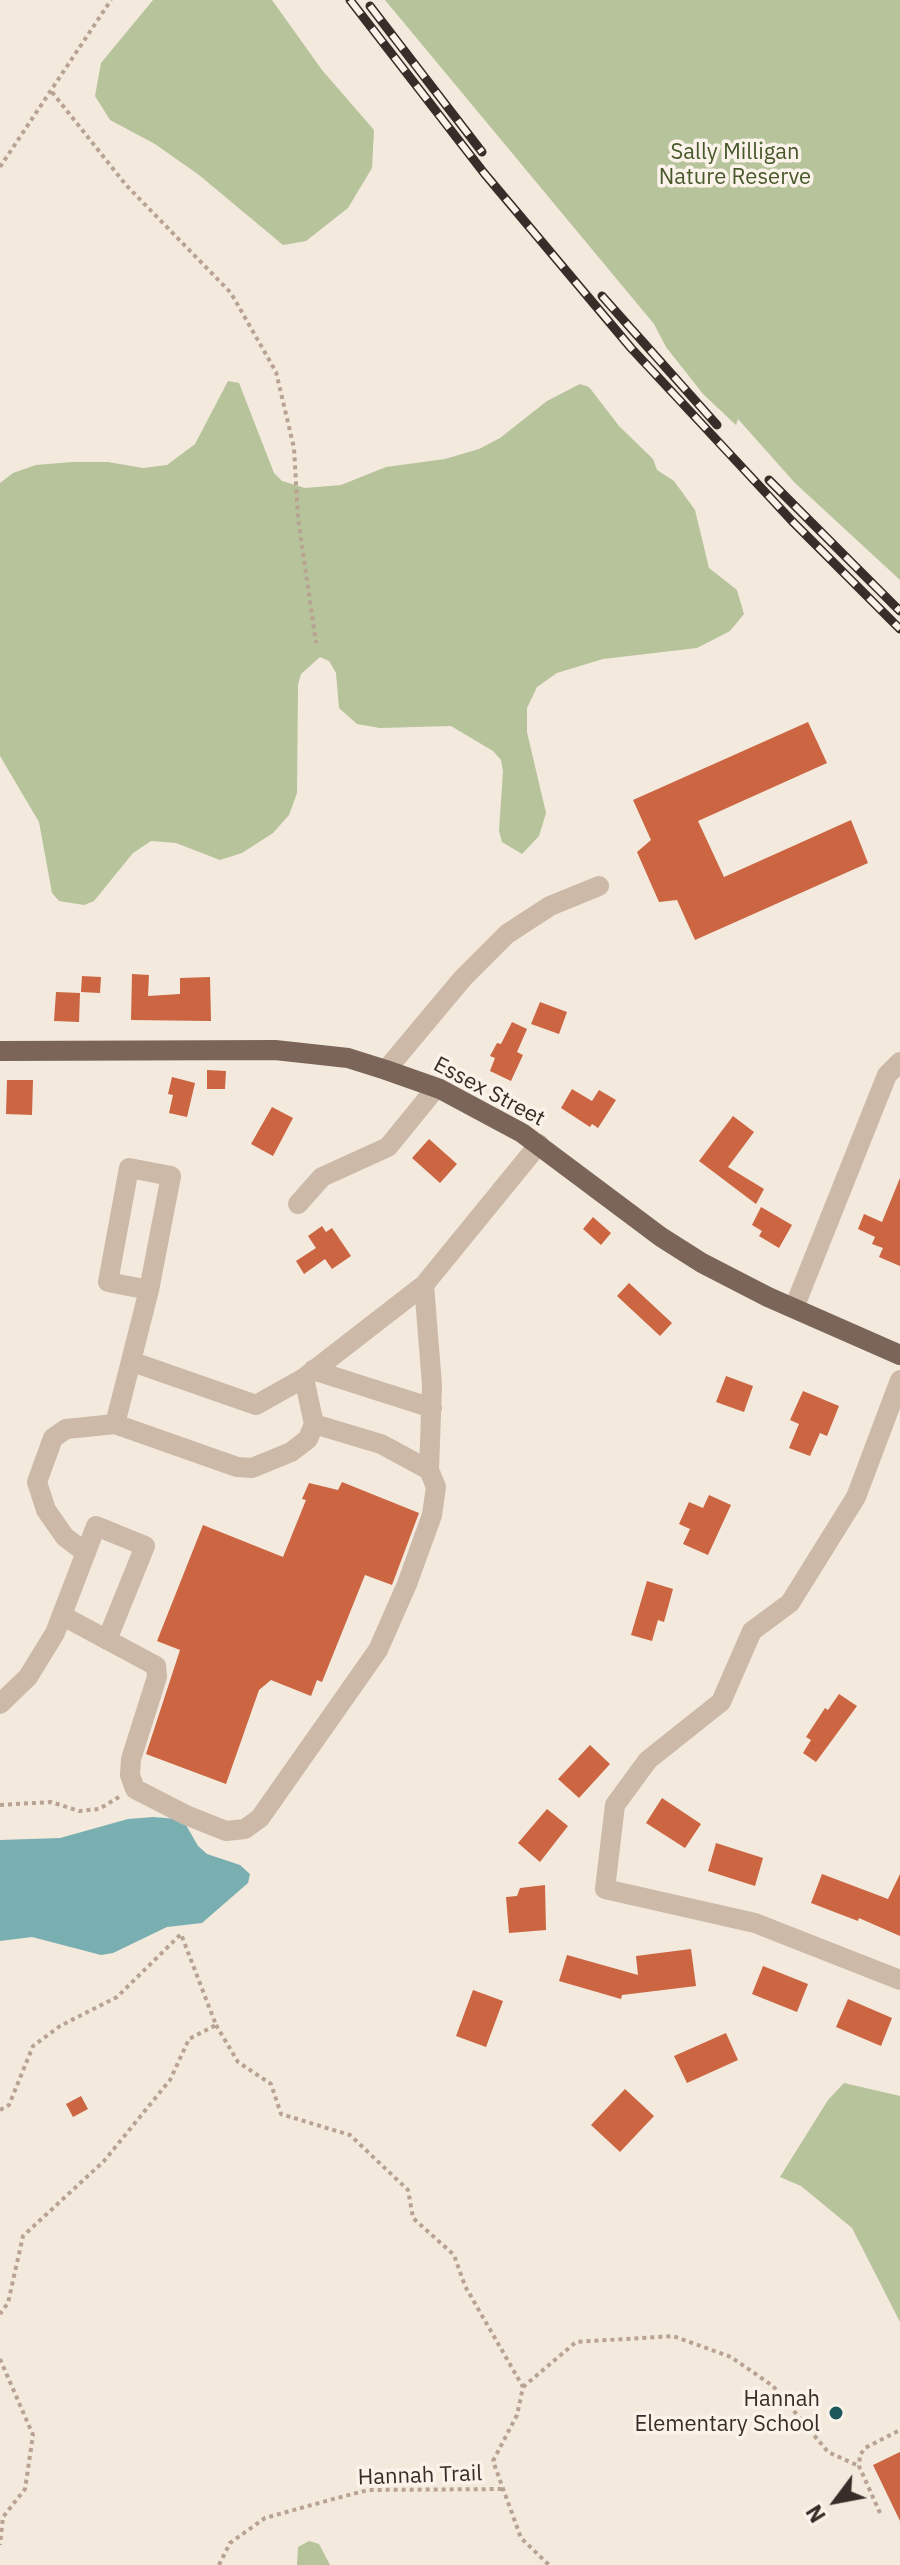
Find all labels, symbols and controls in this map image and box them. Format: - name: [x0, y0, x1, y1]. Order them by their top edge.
- park label: Sally Milligan Nature Reserve: [659, 140, 811, 192]
- street label: Essex Street: [429, 1052, 549, 1132]
- place label: Hannah Elementary School: [634, 2387, 820, 2438]
- marker: Hannah Elementary School: [827, 2404, 845, 2422]
- street label: Hannah Trail: [357, 2461, 483, 2491]
- north arrow: [796, 2461, 876, 2541]
- text: N: [799, 2500, 832, 2528]

